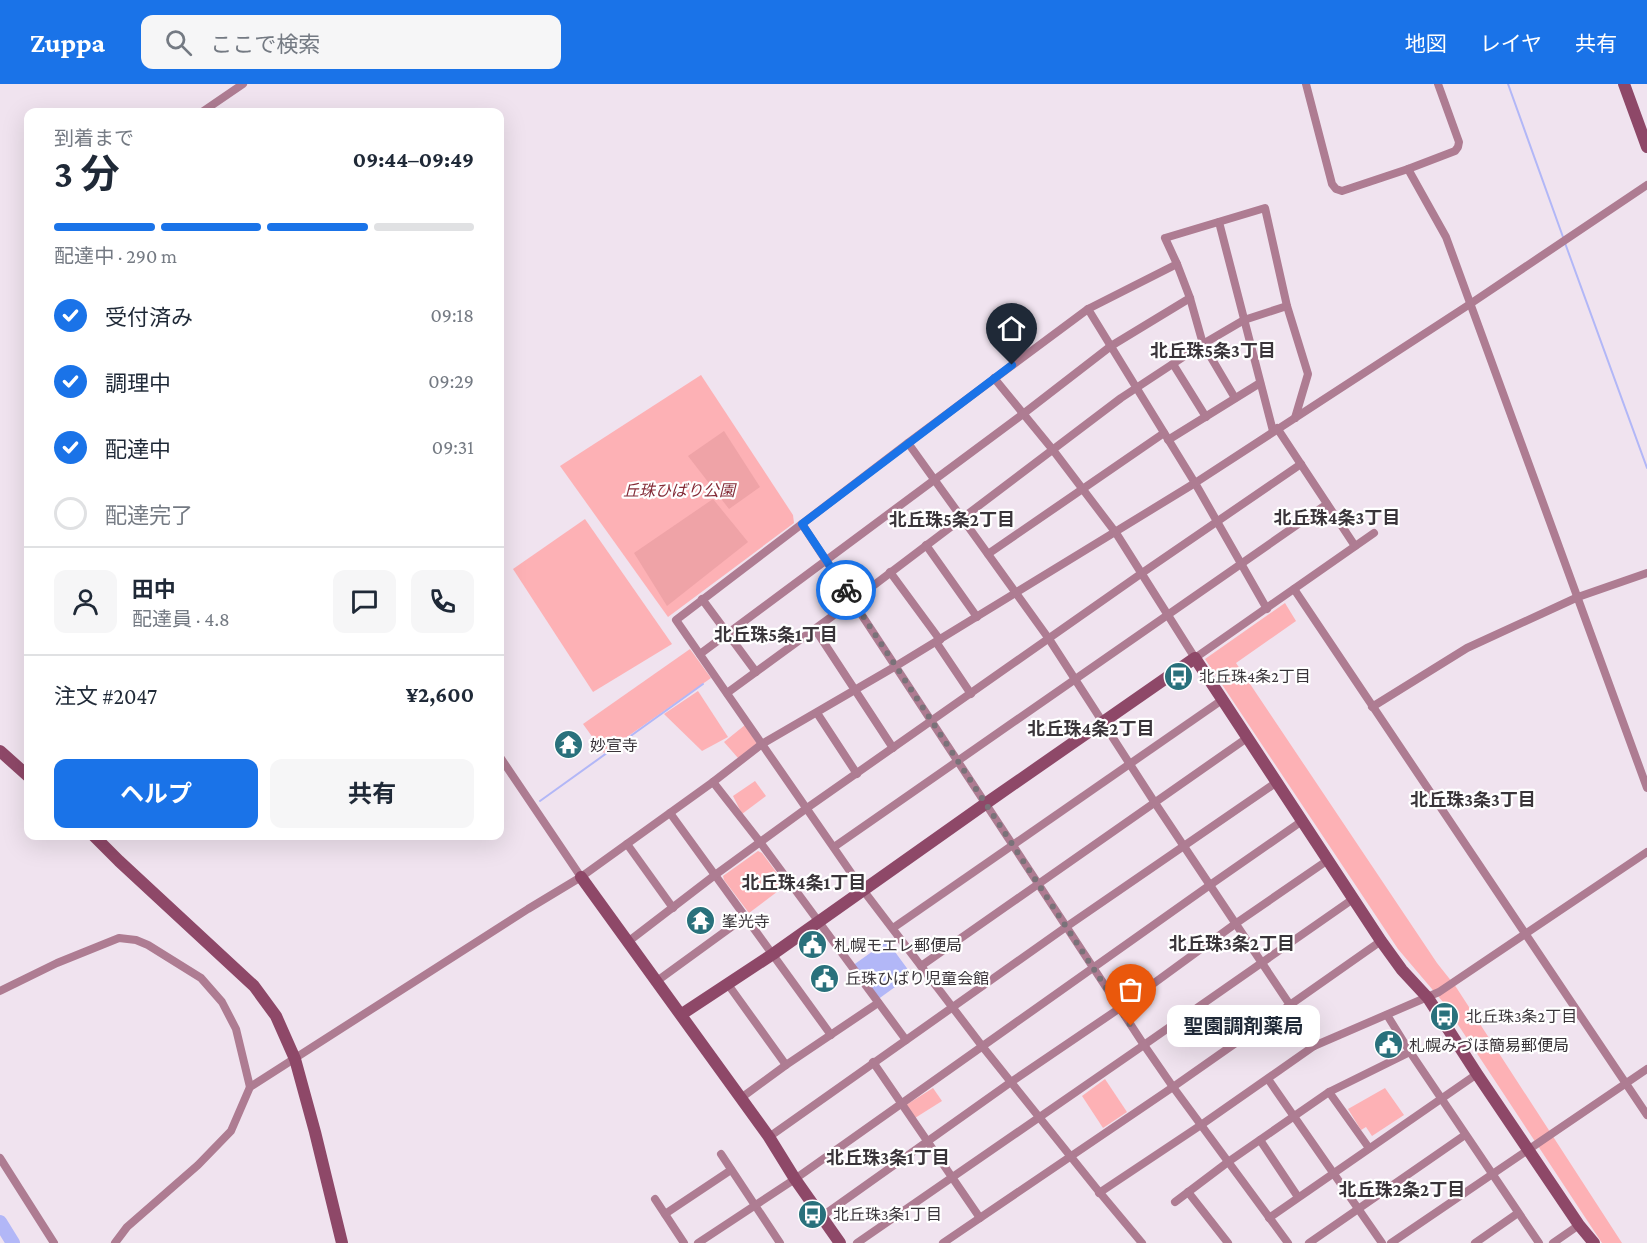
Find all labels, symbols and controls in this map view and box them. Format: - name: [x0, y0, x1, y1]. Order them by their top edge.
- search box: [141, 15, 561, 69]
- icon: search: [162, 26, 195, 59]
- text: Zuppa: [30, 27, 105, 58]
- text: ここで検索: [210, 32, 320, 57]
- text: 地図: [1405, 32, 1447, 56]
- text: レイヤ: [1480, 32, 1542, 56]
- text: 共有: [1575, 32, 1617, 56]
- text: 到着まで: [54, 127, 134, 149]
- text: 09:44–09:49: [353, 147, 474, 172]
- text: 3 分: [54, 152, 120, 195]
- text: 配達中 · 290 m: [54, 245, 177, 267]
- icon: check: [54, 299, 87, 332]
- pin: [986, 303, 1037, 365]
- text: 09:18: [431, 304, 474, 326]
- text: 受付済み: [105, 305, 193, 330]
- icon: home: [995, 312, 1028, 345]
- district label: 北丘珠5条3丁目: [1150, 341, 1276, 361]
- icon: check: [54, 365, 87, 398]
- text: 09:29: [428, 370, 474, 392]
- text: 調理中: [105, 371, 171, 396]
- icon: check: [54, 431, 87, 464]
- text: 09:31: [432, 436, 474, 458]
- text: 配達中: [105, 437, 171, 462]
- park label: 丘珠ひばり公園: [623, 482, 737, 499]
- text: 配達完了: [105, 503, 193, 528]
- district label: 北丘珠4条3丁目: [1274, 508, 1400, 528]
- district label: 北丘珠5条2丁目: [889, 510, 1015, 530]
- courier: [816, 560, 876, 620]
- button: person: [54, 570, 117, 633]
- button: chat: [333, 570, 396, 633]
- button: phone: [411, 570, 474, 633]
- icon: bike: [830, 574, 863, 607]
- text: 田中: [132, 577, 176, 602]
- text: 配達員 · 4.8: [132, 608, 230, 630]
- district label: 北丘珠5条1丁目: [714, 625, 838, 645]
- bus stop icon: 北丘珠4条2丁目: [1162, 660, 1194, 692]
- place label: 北丘珠4条2丁目: [1199, 668, 1311, 685]
- text: ¥2,600: [406, 682, 474, 707]
- text: 注文 #2047: [54, 684, 157, 709]
- district label: 北丘珠4条2丁目: [1028, 719, 1154, 739]
- temple icon: 妙宣寺: [553, 729, 585, 761]
- place label: 妙宣寺: [590, 737, 638, 754]
- button: ヘルプ: [54, 759, 258, 828]
- button: 共有: [270, 759, 474, 828]
- district label: 北丘珠3条3丁目: [1410, 790, 1536, 810]
- district label: 北丘珠4条1丁目: [742, 873, 866, 893]
- temple icon: 峯光寺: [685, 905, 717, 937]
- place label: 峯光寺: [722, 913, 770, 930]
- public building icon: 札幌モエレ郵便局: [797, 929, 829, 961]
- district label: 北丘珠3条2丁目: [1169, 934, 1295, 954]
- place label: 札幌モエレ郵便局: [834, 937, 962, 954]
- public building icon: 丘珠ひばり児童会館: [808, 962, 840, 994]
- pin: [1105, 964, 1156, 1026]
- place label: 丘珠ひばり児童会館: [845, 970, 989, 987]
- icon: bag: [1114, 973, 1147, 1006]
- bus stop icon: 北丘珠3条2丁目: [1429, 1000, 1461, 1032]
- callout: 聖園調剤薬局: [1167, 1005, 1320, 1047]
- place label: 北丘珠3条2丁目: [1466, 1008, 1577, 1025]
- text: 聖園調剤薬局: [1184, 1015, 1304, 1037]
- public building icon: 札幌みづほ簡易郵便局: [1372, 1029, 1404, 1061]
- place label: 札幌みづほ簡易郵便局: [1409, 1037, 1569, 1054]
- district label: 北丘珠3条1丁目: [826, 1148, 950, 1168]
- district label: 北丘珠2条2丁目: [1339, 1180, 1465, 1200]
- bus stop icon: 北丘珠3条1丁目: [796, 1198, 828, 1230]
- place label: 北丘珠3条1丁目: [833, 1206, 942, 1223]

